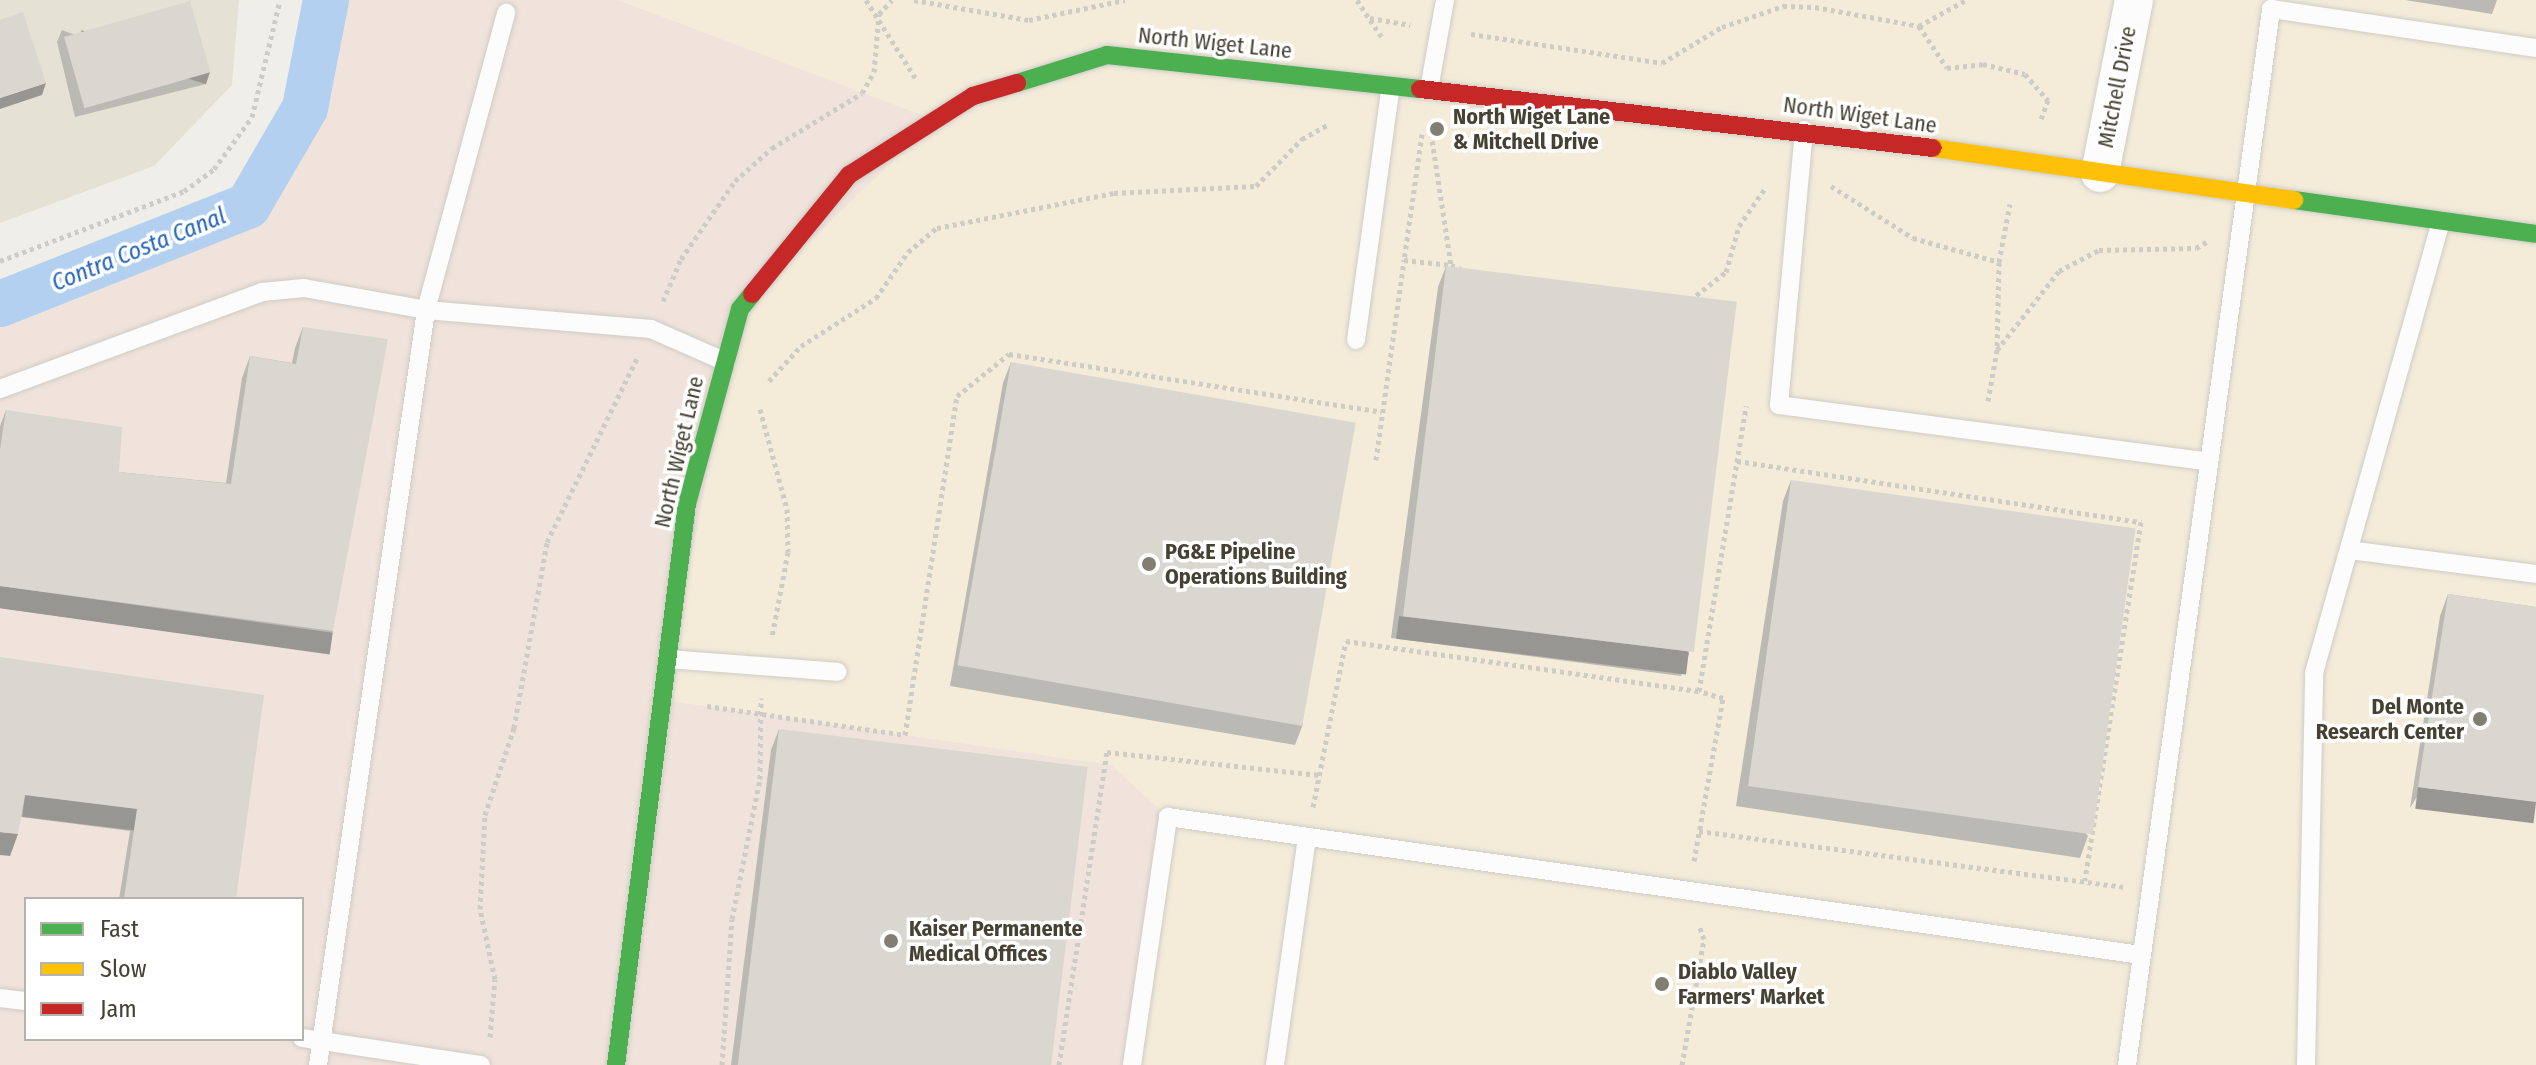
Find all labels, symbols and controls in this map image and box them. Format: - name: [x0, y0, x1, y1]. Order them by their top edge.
- street label: North Wiget Lane: [1137, 22, 1293, 64]
- street label: Mitchell Drive: [2092, 24, 2142, 150]
- street label: North Wiget Lane: [1782, 91, 1938, 139]
- place label: North Wiget Lane & Mitchell Drive: [1453, 103, 1610, 154]
- marker: North Wiget Lane & Mitchell Drive: [1428, 120, 1446, 138]
- water label: Contra Costa Canal: [48, 202, 230, 298]
- street label: North Wiget Lane: [649, 374, 709, 530]
- place label: PG&E Pipeline Operations Building: [1165, 538, 1347, 590]
- marker: PG&E Pipeline Operations Building: [1140, 555, 1158, 573]
- place label: Del Monte Research Center: [2316, 693, 2464, 744]
- marker: Del Monte Research Center: [2471, 710, 2489, 728]
- legend: [24, 897, 304, 1041]
- text: Fast: [100, 915, 139, 943]
- place label: Kaiser Permanente Medical Offices: [909, 915, 1083, 966]
- marker: Kaiser Permanente Medical Offices: [880, 930, 902, 952]
- text: Slow: [100, 955, 146, 983]
- place label: Diablo Valley Farmers' Market: [1678, 958, 1825, 1010]
- marker: Diablo Valley Farmers' Market: [1653, 975, 1671, 993]
- text: Jam: [100, 995, 137, 1023]

